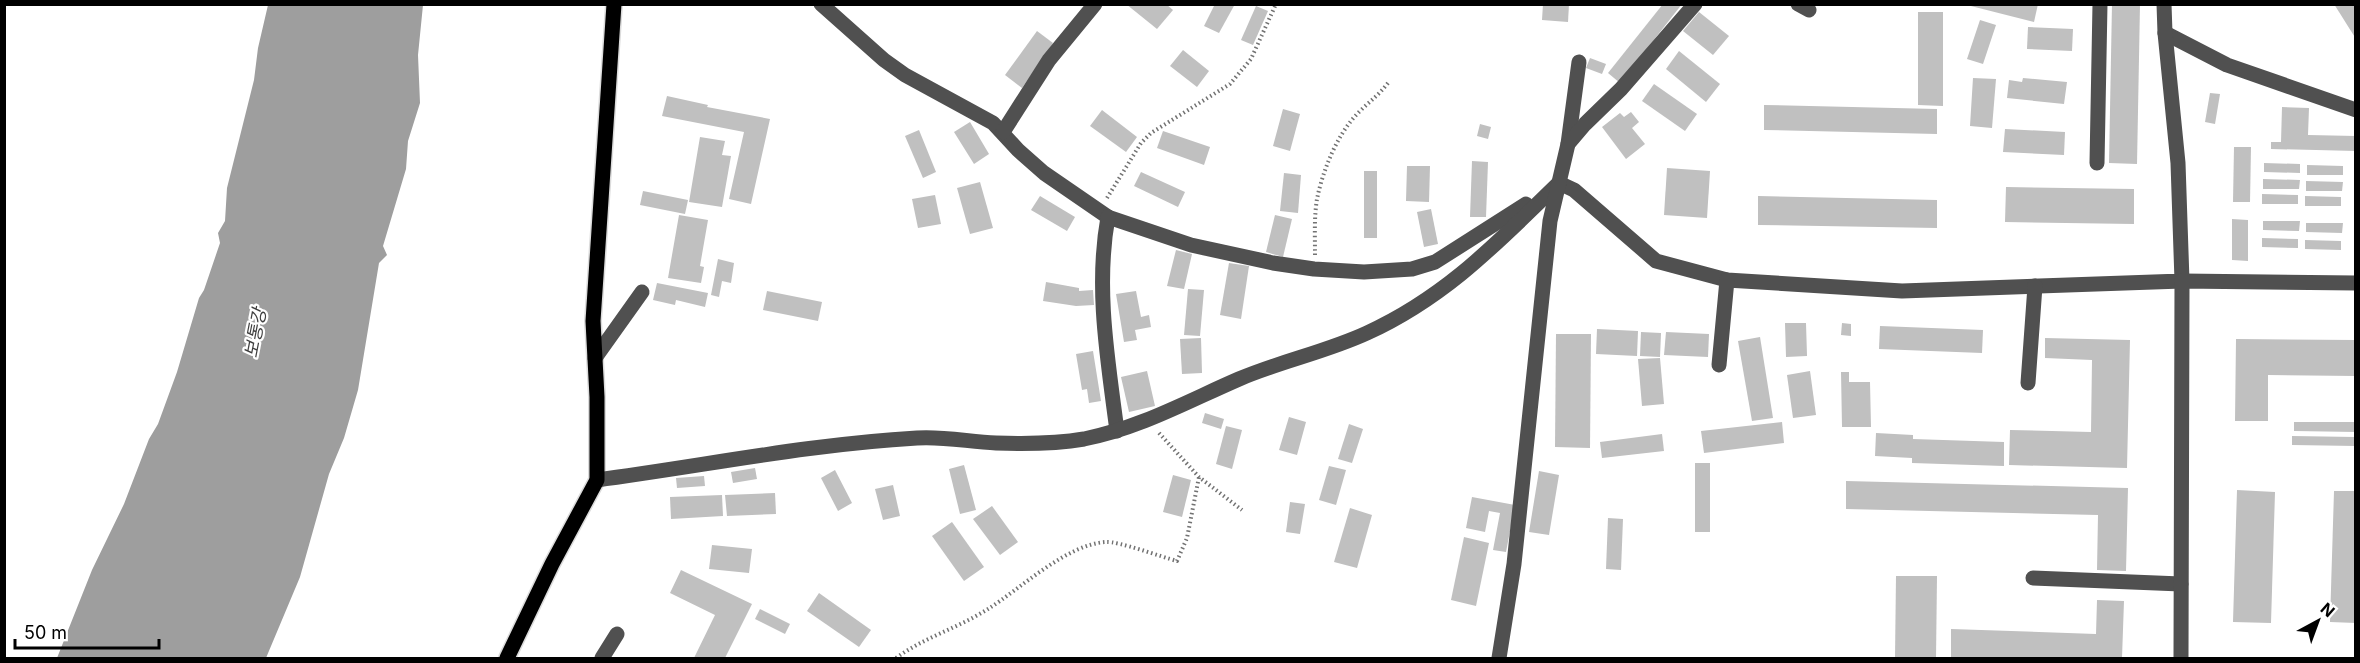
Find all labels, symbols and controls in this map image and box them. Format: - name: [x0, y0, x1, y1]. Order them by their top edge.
- water label: 보통강: [240, 304, 271, 359]
- north arrow: [2288, 591, 2348, 651]
- text: N: [2317, 598, 2339, 621]
- scale bar: [15, 612, 159, 650]
- text: 50 m: [24, 622, 67, 643]

